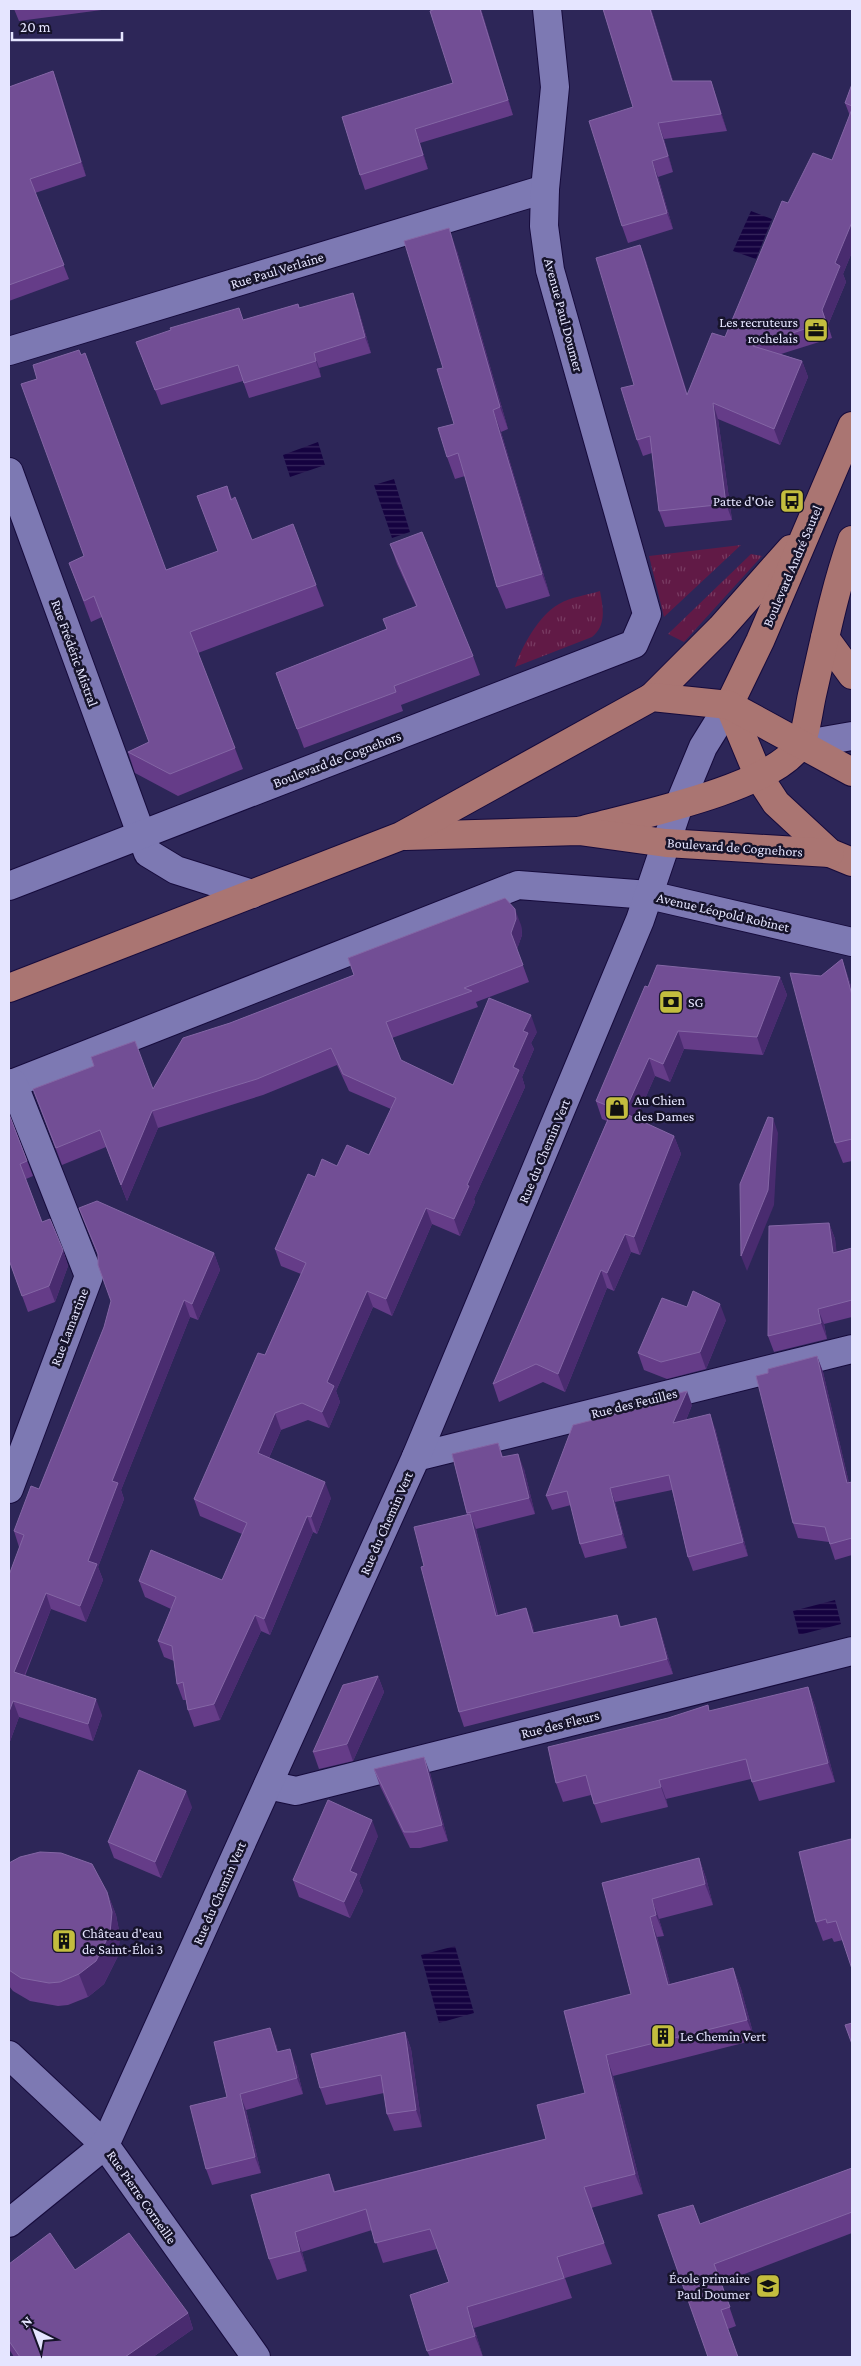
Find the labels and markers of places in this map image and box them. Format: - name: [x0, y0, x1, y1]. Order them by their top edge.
- place label: Les recruteurs rochelais: [719, 314, 798, 346]
- office icon: Les recruteurs rochelais: [803, 317, 829, 343]
- bus stop icon: Patte d'Oie: [779, 488, 805, 514]
- place label: Patte d'Oie: [713, 493, 774, 509]
- bank icon: SG: [658, 989, 684, 1015]
- place label: SG: [688, 994, 704, 1010]
- place label: Au Chien des Dames: [634, 1092, 694, 1124]
- shop icon: Au Chien des Dames: [604, 1095, 630, 1121]
- place label: Château d'eau de Saint-Éloi 3: [82, 1925, 163, 1957]
- building icon: Château d'eau de Saint-Éloi 3: [51, 1928, 77, 1954]
- building icon: Le Chemin Vert: [650, 2023, 676, 2049]
- place label: Le Chemin Vert: [680, 2028, 766, 2044]
- place label: École primaire Paul Doumer: [669, 2270, 750, 2302]
- school or university icon: École primaire Paul Doumer: [755, 2273, 781, 2299]

